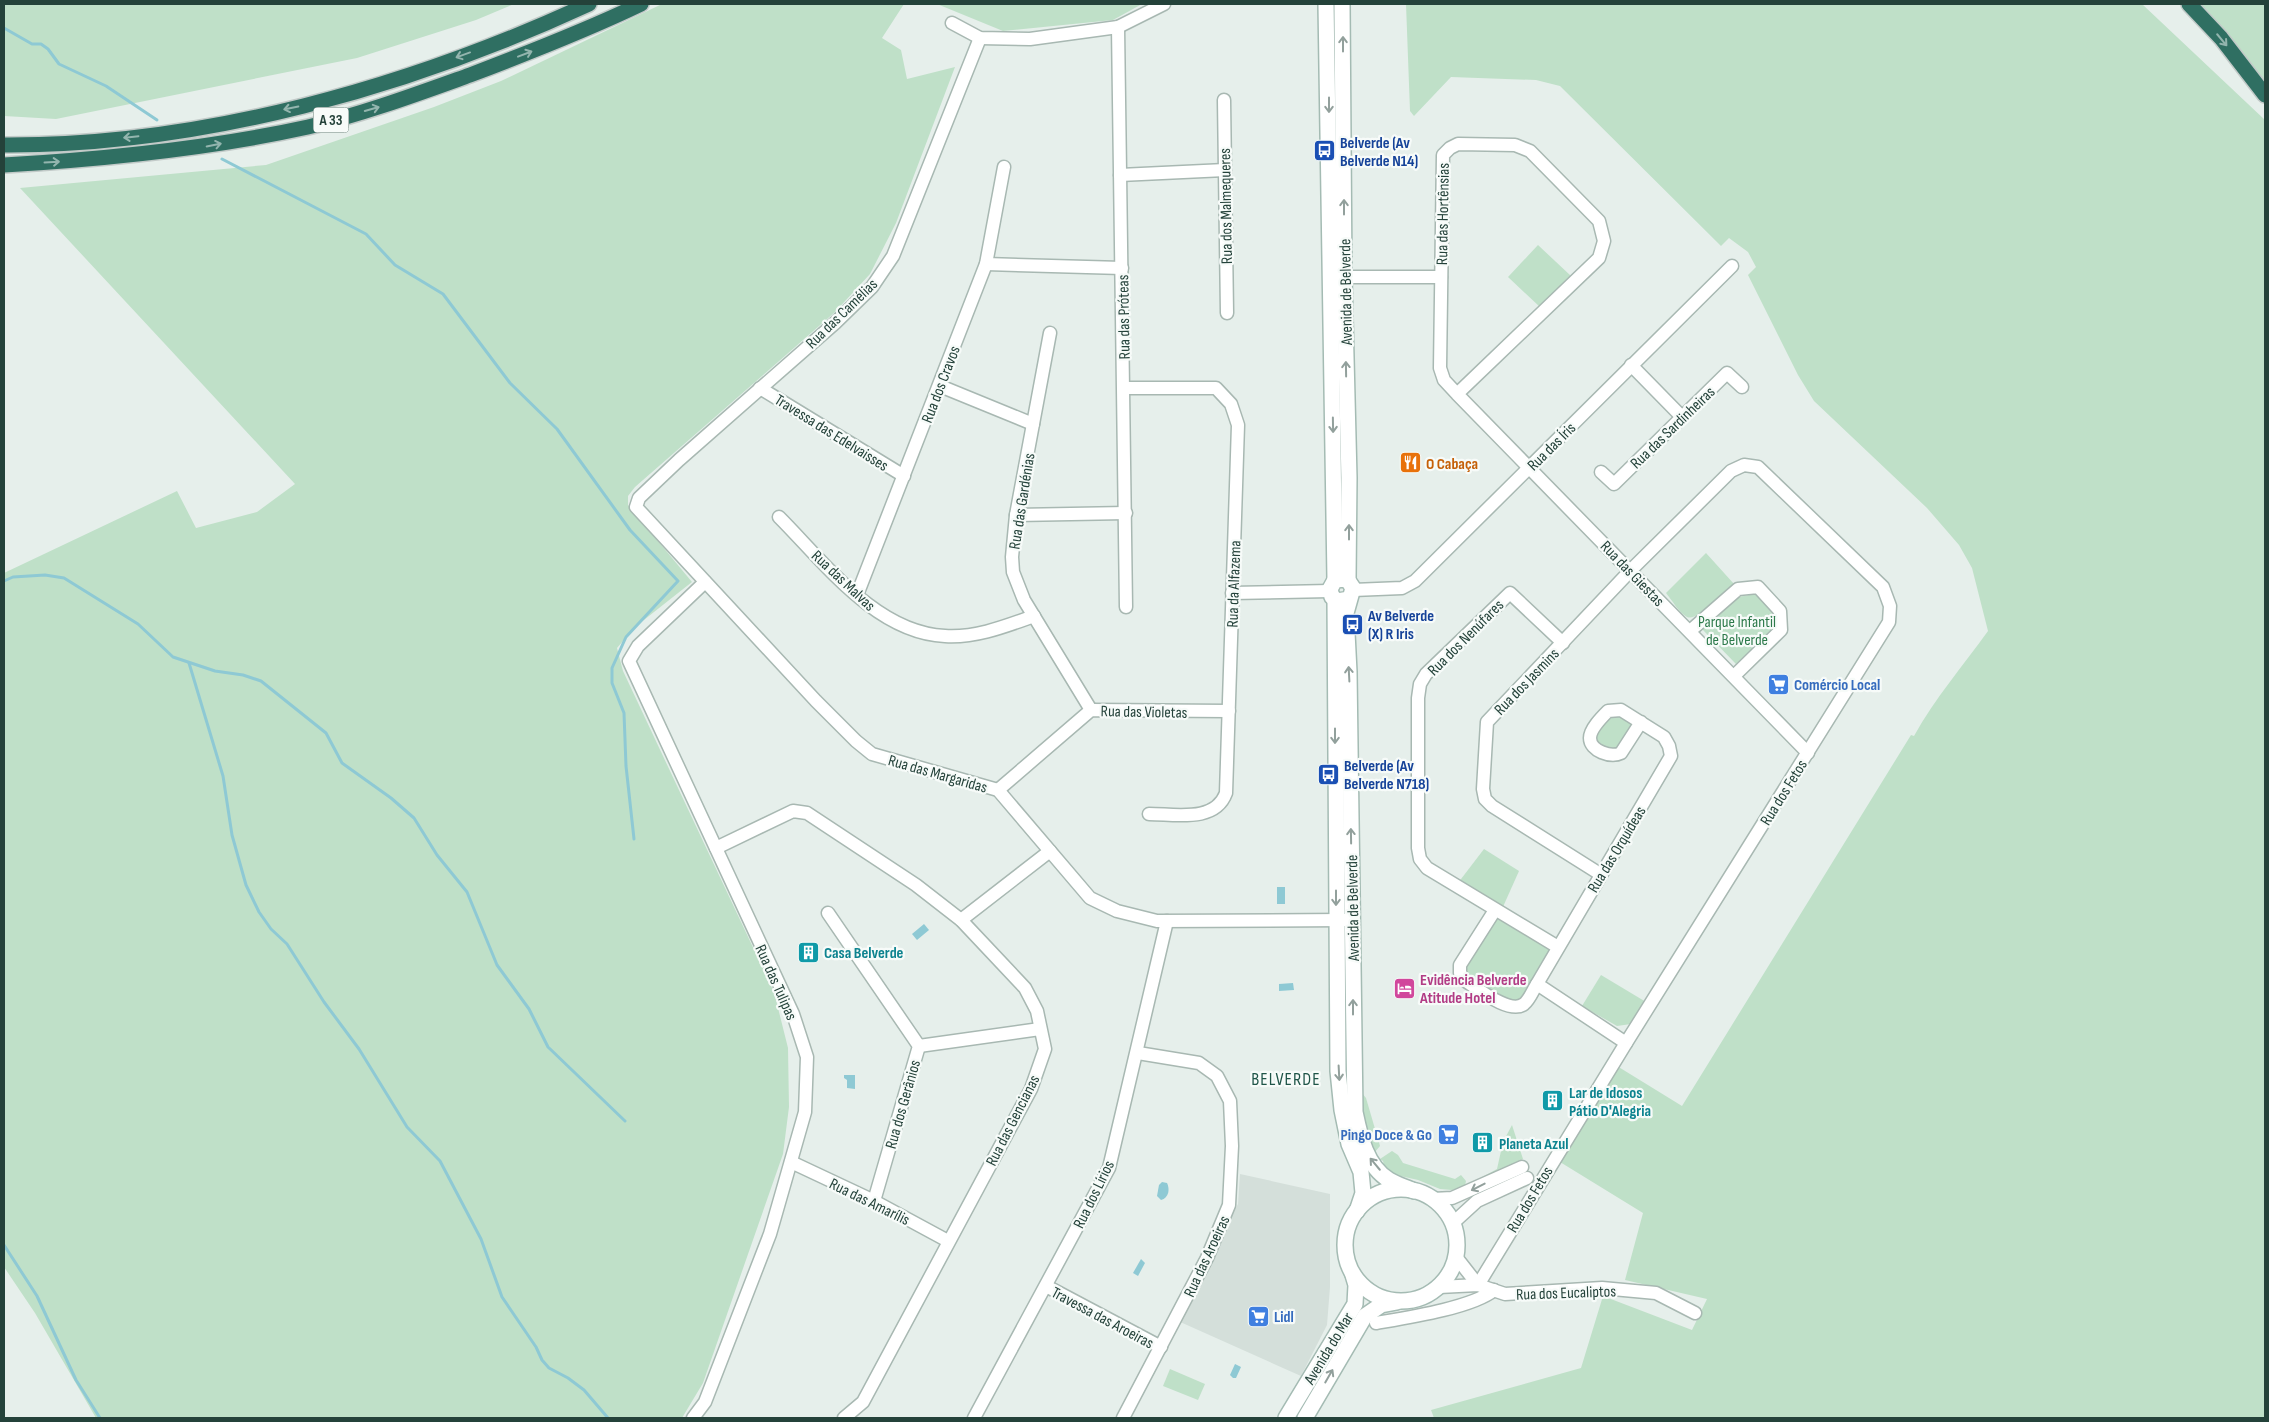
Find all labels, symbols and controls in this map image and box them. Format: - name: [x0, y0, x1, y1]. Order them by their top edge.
- one-way arrow: [2216, 33, 2227, 46]
- one-way arrow: [1338, 36, 1347, 52]
- one-way arrow: [517, 49, 532, 58]
- one-way arrow: [456, 51, 471, 60]
- one-way arrow: [1324, 96, 1334, 113]
- one-way arrow: [364, 103, 380, 113]
- one-way arrow: [283, 104, 299, 114]
- road number: A 33: [314, 108, 348, 132]
- one-way arrow: [123, 132, 139, 142]
- place label: Belverde (Av Belverde N14): [1340, 134, 1418, 171]
- one-way arrow: [205, 139, 221, 149]
- bus stop icon: Belverde (Av Belverde N14): [1312, 139, 1336, 163]
- street label: Rua dos Malmequeres: [1216, 148, 1237, 264]
- one-way arrow: [44, 158, 60, 167]
- street label: Rua das Hortênsias: [1433, 163, 1454, 265]
- one-way arrow: [1339, 199, 1349, 215]
- street label: Avenida de Belverde: [1336, 239, 1357, 346]
- street label: Rua das Próteas: [1114, 274, 1135, 360]
- street label: Rua das Camélias: [802, 275, 882, 353]
- street label: Rua dos Cravos: [918, 343, 965, 426]
- one-way arrow: [1342, 361, 1351, 377]
- street label: Rua das Sardinheiras: [1627, 383, 1719, 473]
- street label: Travessa das Edelvaisses: [771, 391, 892, 476]
- one-way arrow: [1328, 417, 1337, 433]
- street label: Rua das Íris: [1524, 419, 1580, 475]
- restaurant icon: O Cabaça: [1398, 451, 1422, 475]
- street label: Rua das Gardénias: [1006, 452, 1040, 551]
- place label: O Cabaça: [1426, 455, 1478, 474]
- one-way arrow: [1344, 524, 1354, 540]
- street label: Rua das Giestas: [1596, 537, 1668, 611]
- street label: Rua da Alfazema: [1223, 540, 1246, 628]
- street label: Rua das Malvas: [807, 547, 879, 616]
- street label: Rua dos Nenúfares: [1424, 596, 1508, 680]
- place label: Av Belverde (X) R Iris: [1367, 607, 1434, 644]
- bus stop icon: Av Belverde (X) R Iris: [1340, 612, 1364, 636]
- park label: Parque Infantil de Belverde: [1698, 613, 1776, 650]
- street label: Rua dos Jasmins: [1491, 645, 1564, 719]
- one-way arrow: [1344, 666, 1353, 682]
- supermarket icon: Comércio Local: [1766, 672, 1790, 696]
- place label: Comércio Local: [1794, 676, 1880, 695]
- street label: Rua das Violetas: [1100, 702, 1188, 723]
- one-way arrow: [1331, 727, 1340, 743]
- street label: Rua das Margaridas: [886, 751, 990, 798]
- street label: Rua dos Fetos: [1757, 756, 1812, 829]
- place label: Belverde (Av Belverde N718): [1344, 757, 1429, 794]
- bus stop icon: Belverde (Av Belverde N718): [1316, 762, 1340, 786]
- street label: Rua das Orquídeas: [1584, 803, 1651, 896]
- one-way arrow: [1346, 828, 1356, 844]
- street label: Avenida de Belverde: [1343, 855, 1364, 962]
- one-way arrow: [1331, 890, 1341, 906]
- building icon: Casa Belverde: [796, 940, 820, 964]
- street label: Rua das Tulipas: [751, 942, 801, 1024]
- place label: Casa Belverde: [824, 944, 904, 963]
- place label: Evidência Belverde Atitude Hotel: [1419, 971, 1527, 1008]
- hotel icon: Evidência Belverde Atitude Hotel: [1392, 976, 1416, 1000]
- one-way arrow: [1348, 999, 1358, 1015]
- street label: Rua dos Gerânios: [882, 1058, 925, 1151]
- one-way arrow: [1334, 1064, 1343, 1080]
- district label: BELVERDE: [1251, 1069, 1321, 1090]
- street label: Rua das Gencianas: [982, 1072, 1044, 1169]
- place label: Lar de Idosos Pátio D'Alegria: [1569, 1084, 1651, 1121]
- building icon: Lar de Idosos Pátio D'Alegria: [1541, 1089, 1565, 1113]
- supermarket icon: Pingo Doce & Go: [1436, 1122, 1460, 1146]
- place label: Pingo Doce & Go: [1341, 1126, 1432, 1145]
- building icon: Planeta Azul: [1471, 1131, 1495, 1155]
- place label: Planeta Azul: [1499, 1135, 1568, 1154]
- street label: Rua dos Lírios: [1070, 1157, 1119, 1232]
- one-way arrow: [1369, 1158, 1380, 1171]
- street label: Rua dos Fetos: [1503, 1163, 1558, 1236]
- street label: Rua das Amarílis: [826, 1175, 913, 1230]
- one-way arrow: [1471, 1182, 1486, 1192]
- street label: Rua das Aroeiras: [1180, 1213, 1235, 1300]
- street label: Rua dos Eucaliptos: [1516, 1282, 1617, 1305]
- street label: Travessa das Aroeiras: [1048, 1283, 1157, 1353]
- supermarket icon: Lidl: [1246, 1304, 1270, 1328]
- place label: Lidl: [1274, 1308, 1294, 1327]
- street label: Avenida do Mar: [1300, 1309, 1358, 1389]
- one-way arrow: [1325, 1370, 1335, 1384]

